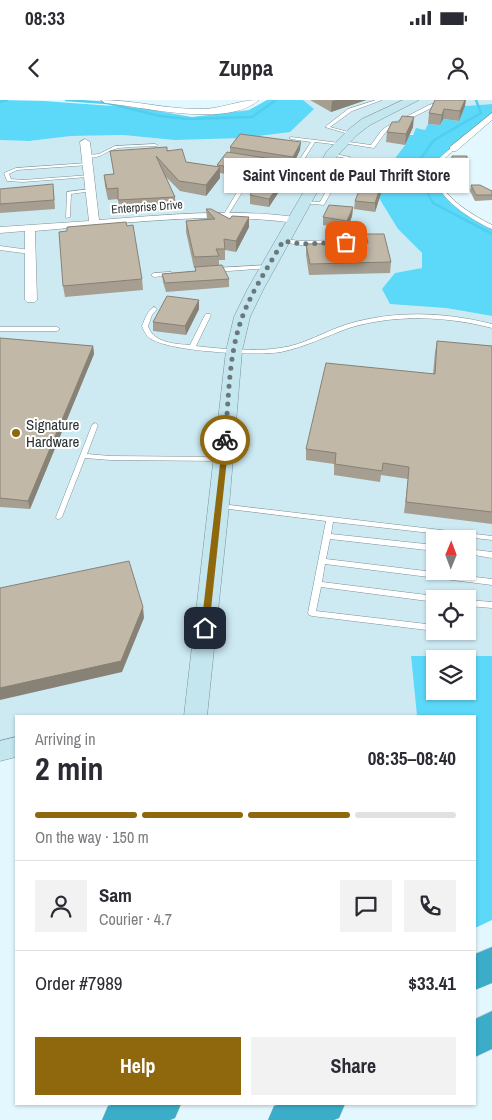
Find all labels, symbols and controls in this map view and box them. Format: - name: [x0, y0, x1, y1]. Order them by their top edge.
- text: 08:33: [25, 5, 65, 31]
- text: Zuppa: [219, 53, 273, 83]
- icon: back: [20, 54, 48, 82]
- icon: person: [444, 54, 472, 82]
- callout: Saint Vincent de Paul Thrift Store: [224, 157, 468, 192]
- text: Saint Vincent de Paul Thrift Store: [243, 164, 450, 186]
- street label: Enterprise Drive: [111, 197, 183, 217]
- pin: [325, 221, 367, 263]
- icon: bag: [332, 228, 360, 256]
- place label: Signature Hardware: [26, 414, 80, 452]
- courier: [200, 415, 250, 465]
- icon: bike: [211, 426, 239, 454]
- marker: Signature Hardware: [10, 427, 22, 439]
- north arrow: [426, 530, 476, 580]
- map controls: [426, 530, 476, 700]
- button: locate: [426, 590, 476, 640]
- pin: [184, 607, 226, 649]
- icon: home: [191, 614, 219, 642]
- button: layers: [426, 650, 476, 700]
- text: Arriving in: [35, 728, 96, 750]
- text: 08:35–08:40: [368, 745, 456, 771]
- text: 2 min: [35, 747, 104, 790]
- text: On the way · 150 m: [35, 826, 149, 848]
- button: person: [35, 880, 87, 932]
- button: chat: [340, 880, 392, 932]
- button: phone: [404, 880, 456, 932]
- text: Sam: [99, 882, 132, 908]
- text: Courier · 4.7: [99, 908, 172, 930]
- text: Order #7989: [35, 970, 122, 996]
- text: $33.41: [408, 970, 456, 996]
- button: Help: [35, 1037, 241, 1095]
- button: Share: [251, 1037, 456, 1095]

